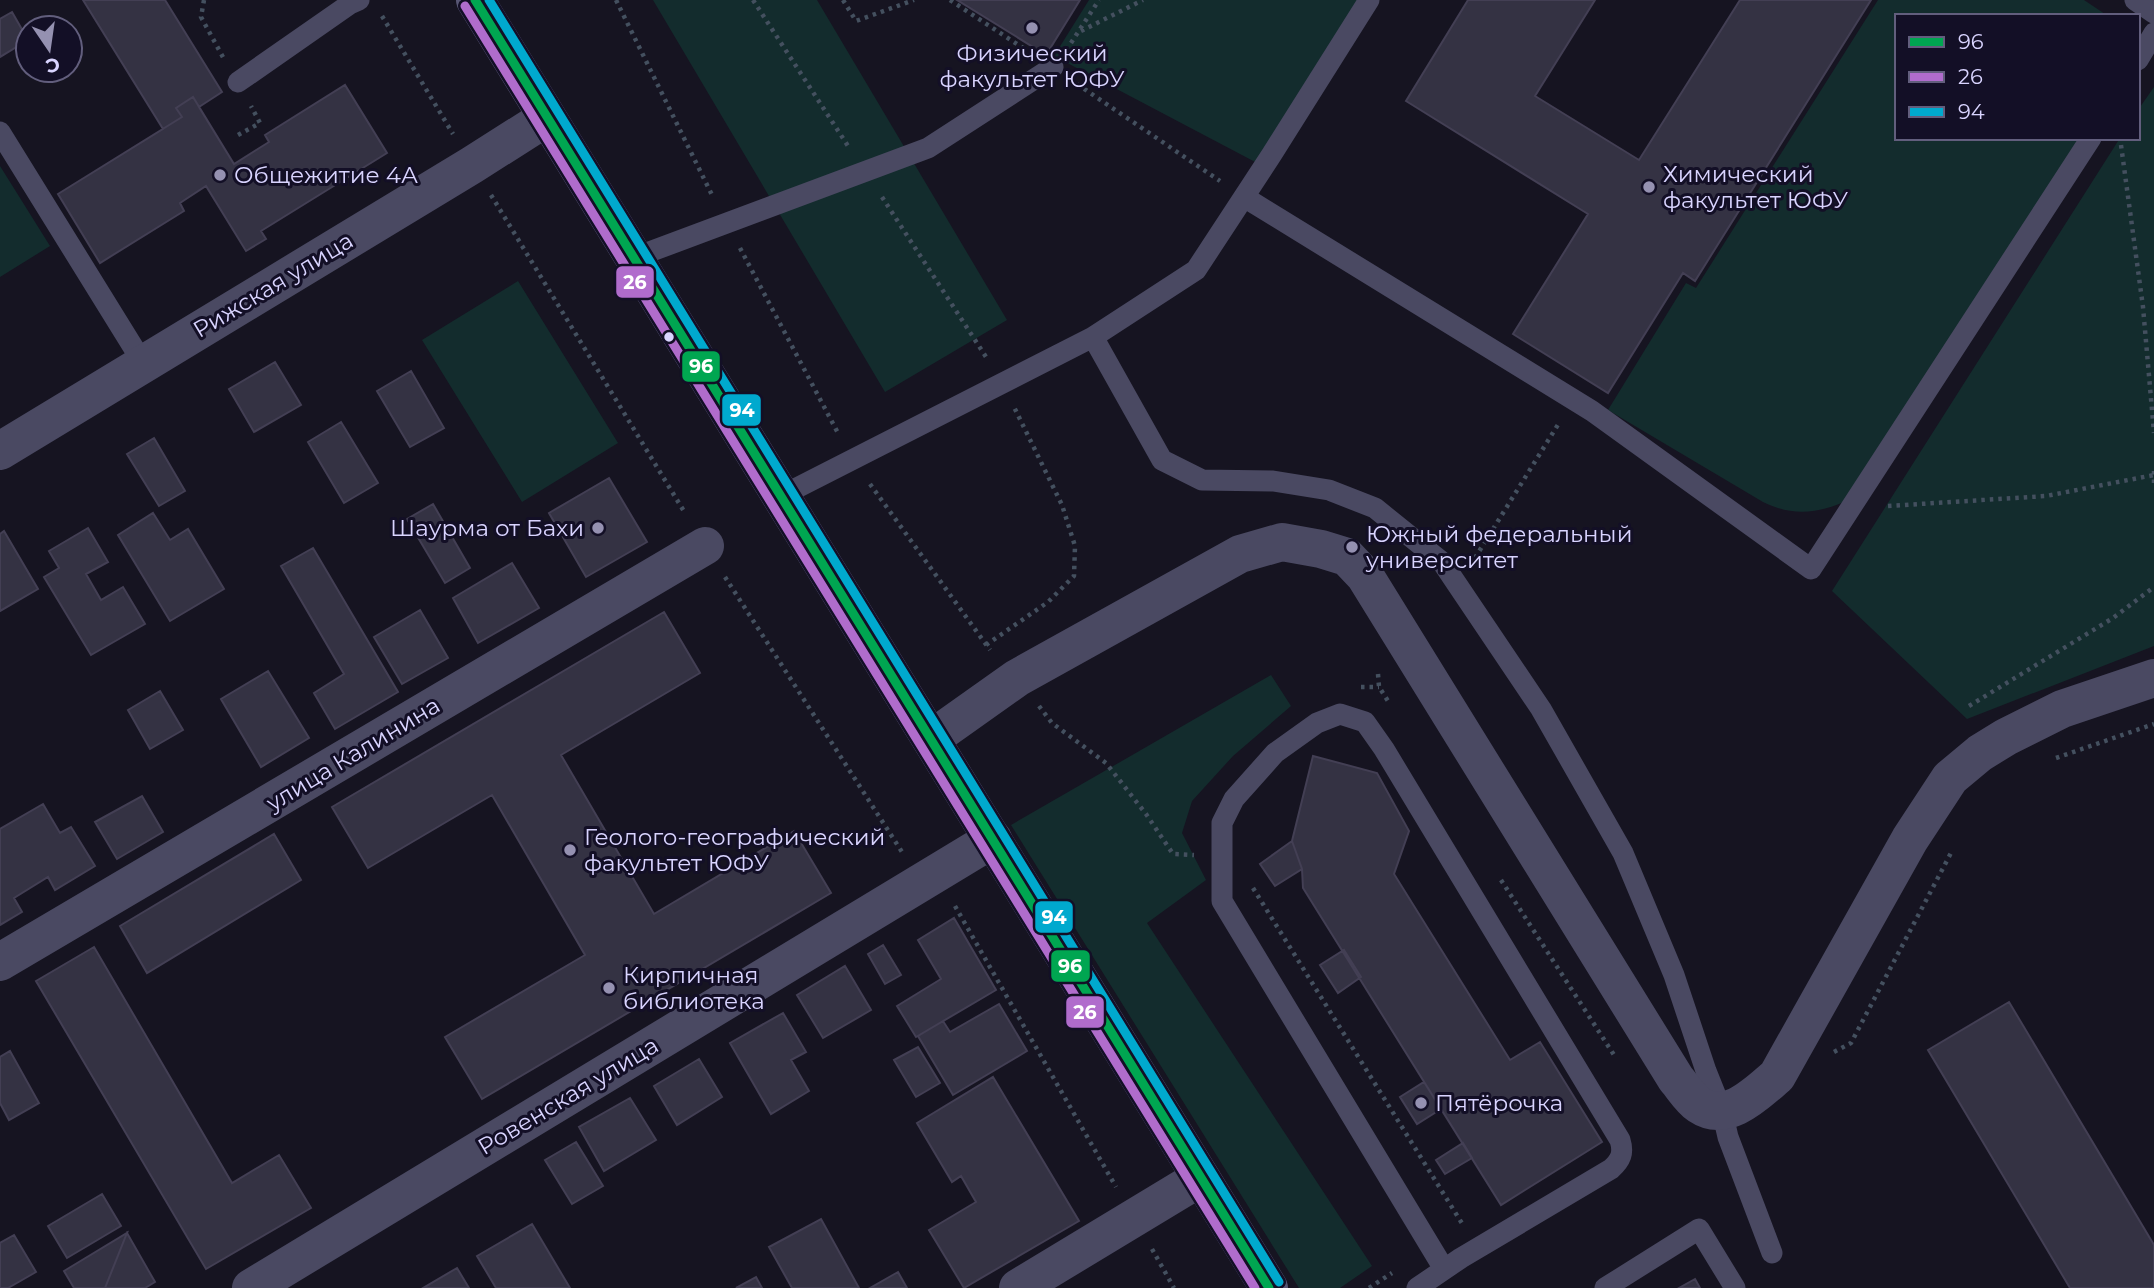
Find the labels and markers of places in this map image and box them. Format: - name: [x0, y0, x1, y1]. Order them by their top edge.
- marker: Физический факультет ЮФУ: [1024, 20, 1040, 36]
- place label: Физический факультет ЮФУ: [939, 39, 1125, 93]
- place label: Химический факультет ЮФУ: [1663, 160, 1848, 214]
- place label: Общежитие 4А: [234, 161, 418, 189]
- marker: Общежитие 4А: [212, 167, 228, 183]
- marker: Химический факультет ЮФУ: [1641, 179, 1657, 195]
- unlabelled marker: [662, 330, 676, 344]
- place label: Шаурма от Бахи: [390, 514, 584, 542]
- marker: Шаурма от Бахи: [590, 520, 606, 536]
- place label: Южный федеральный университет: [1365, 520, 1632, 574]
- marker: Южный федеральный университет: [1344, 539, 1360, 555]
- place label: Геолого-географический факультет ЮФУ: [584, 823, 885, 877]
- marker: Геолого-географический факультет ЮФУ: [562, 842, 578, 858]
- place label: Кирпичная библиотека: [623, 961, 765, 1015]
- marker: Кирпичная библиотека: [601, 980, 617, 996]
- place label: Пятёрочка: [1435, 1089, 1563, 1117]
- marker: Пятёрочка: [1413, 1095, 1429, 1111]

